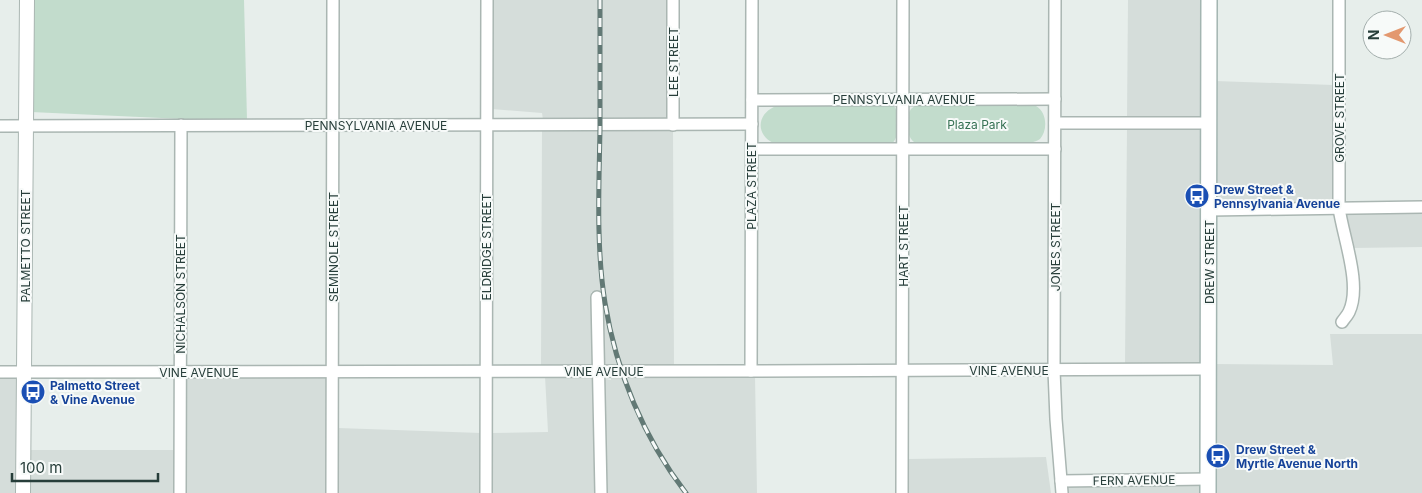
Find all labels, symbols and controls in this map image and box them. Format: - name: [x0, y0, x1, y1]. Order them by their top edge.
- north arrow: [1362, 10, 1412, 60]
- street label: LEE STREET: [666, 27, 681, 97]
- text: N: [1365, 30, 1382, 40]
- street label: GROVE STREET: [1332, 73, 1347, 163]
- street label: PENNSYLVANIA AVENUE: [833, 92, 975, 107]
- park label: Plaza Park: [947, 117, 1007, 132]
- street label: PENNSYLVANIA AVENUE: [305, 118, 447, 133]
- street label: PLAZA STREET: [744, 142, 759, 230]
- place label: Drew Street & Pennsylvania Avenue: [1214, 182, 1340, 211]
- bus stop icon: Drew Street & Pennsylvania Avenue: [1184, 183, 1210, 209]
- street label: PALMETTO STREET: [18, 189, 33, 302]
- street label: SEMINOLE STREET: [326, 192, 341, 302]
- street label: ELDRIDGE STREET: [479, 193, 494, 301]
- street label: JONES STREET: [1048, 202, 1063, 291]
- street label: HART STREET: [896, 205, 911, 287]
- street label: DREW STREET: [1202, 220, 1217, 304]
- street label: NICHALSON STREET: [173, 234, 188, 354]
- street label: VINE AVENUE: [969, 363, 1049, 378]
- street label: VINE AVENUE: [564, 364, 644, 379]
- street label: VINE AVENUE: [159, 365, 239, 380]
- place label: Palmetto Street & Vine Avenue: [50, 378, 141, 407]
- bus stop icon: Palmetto Street & Vine Avenue: [20, 379, 46, 405]
- place label: Drew Street & Myrtle Avenue North: [1236, 442, 1358, 471]
- bus stop icon: Drew Street & Myrtle Avenue North: [1205, 443, 1231, 469]
- scale bar: [12, 450, 159, 482]
- text: 100 m: [20, 458, 62, 477]
- street label: FERN AVENUE: [1093, 472, 1175, 488]

